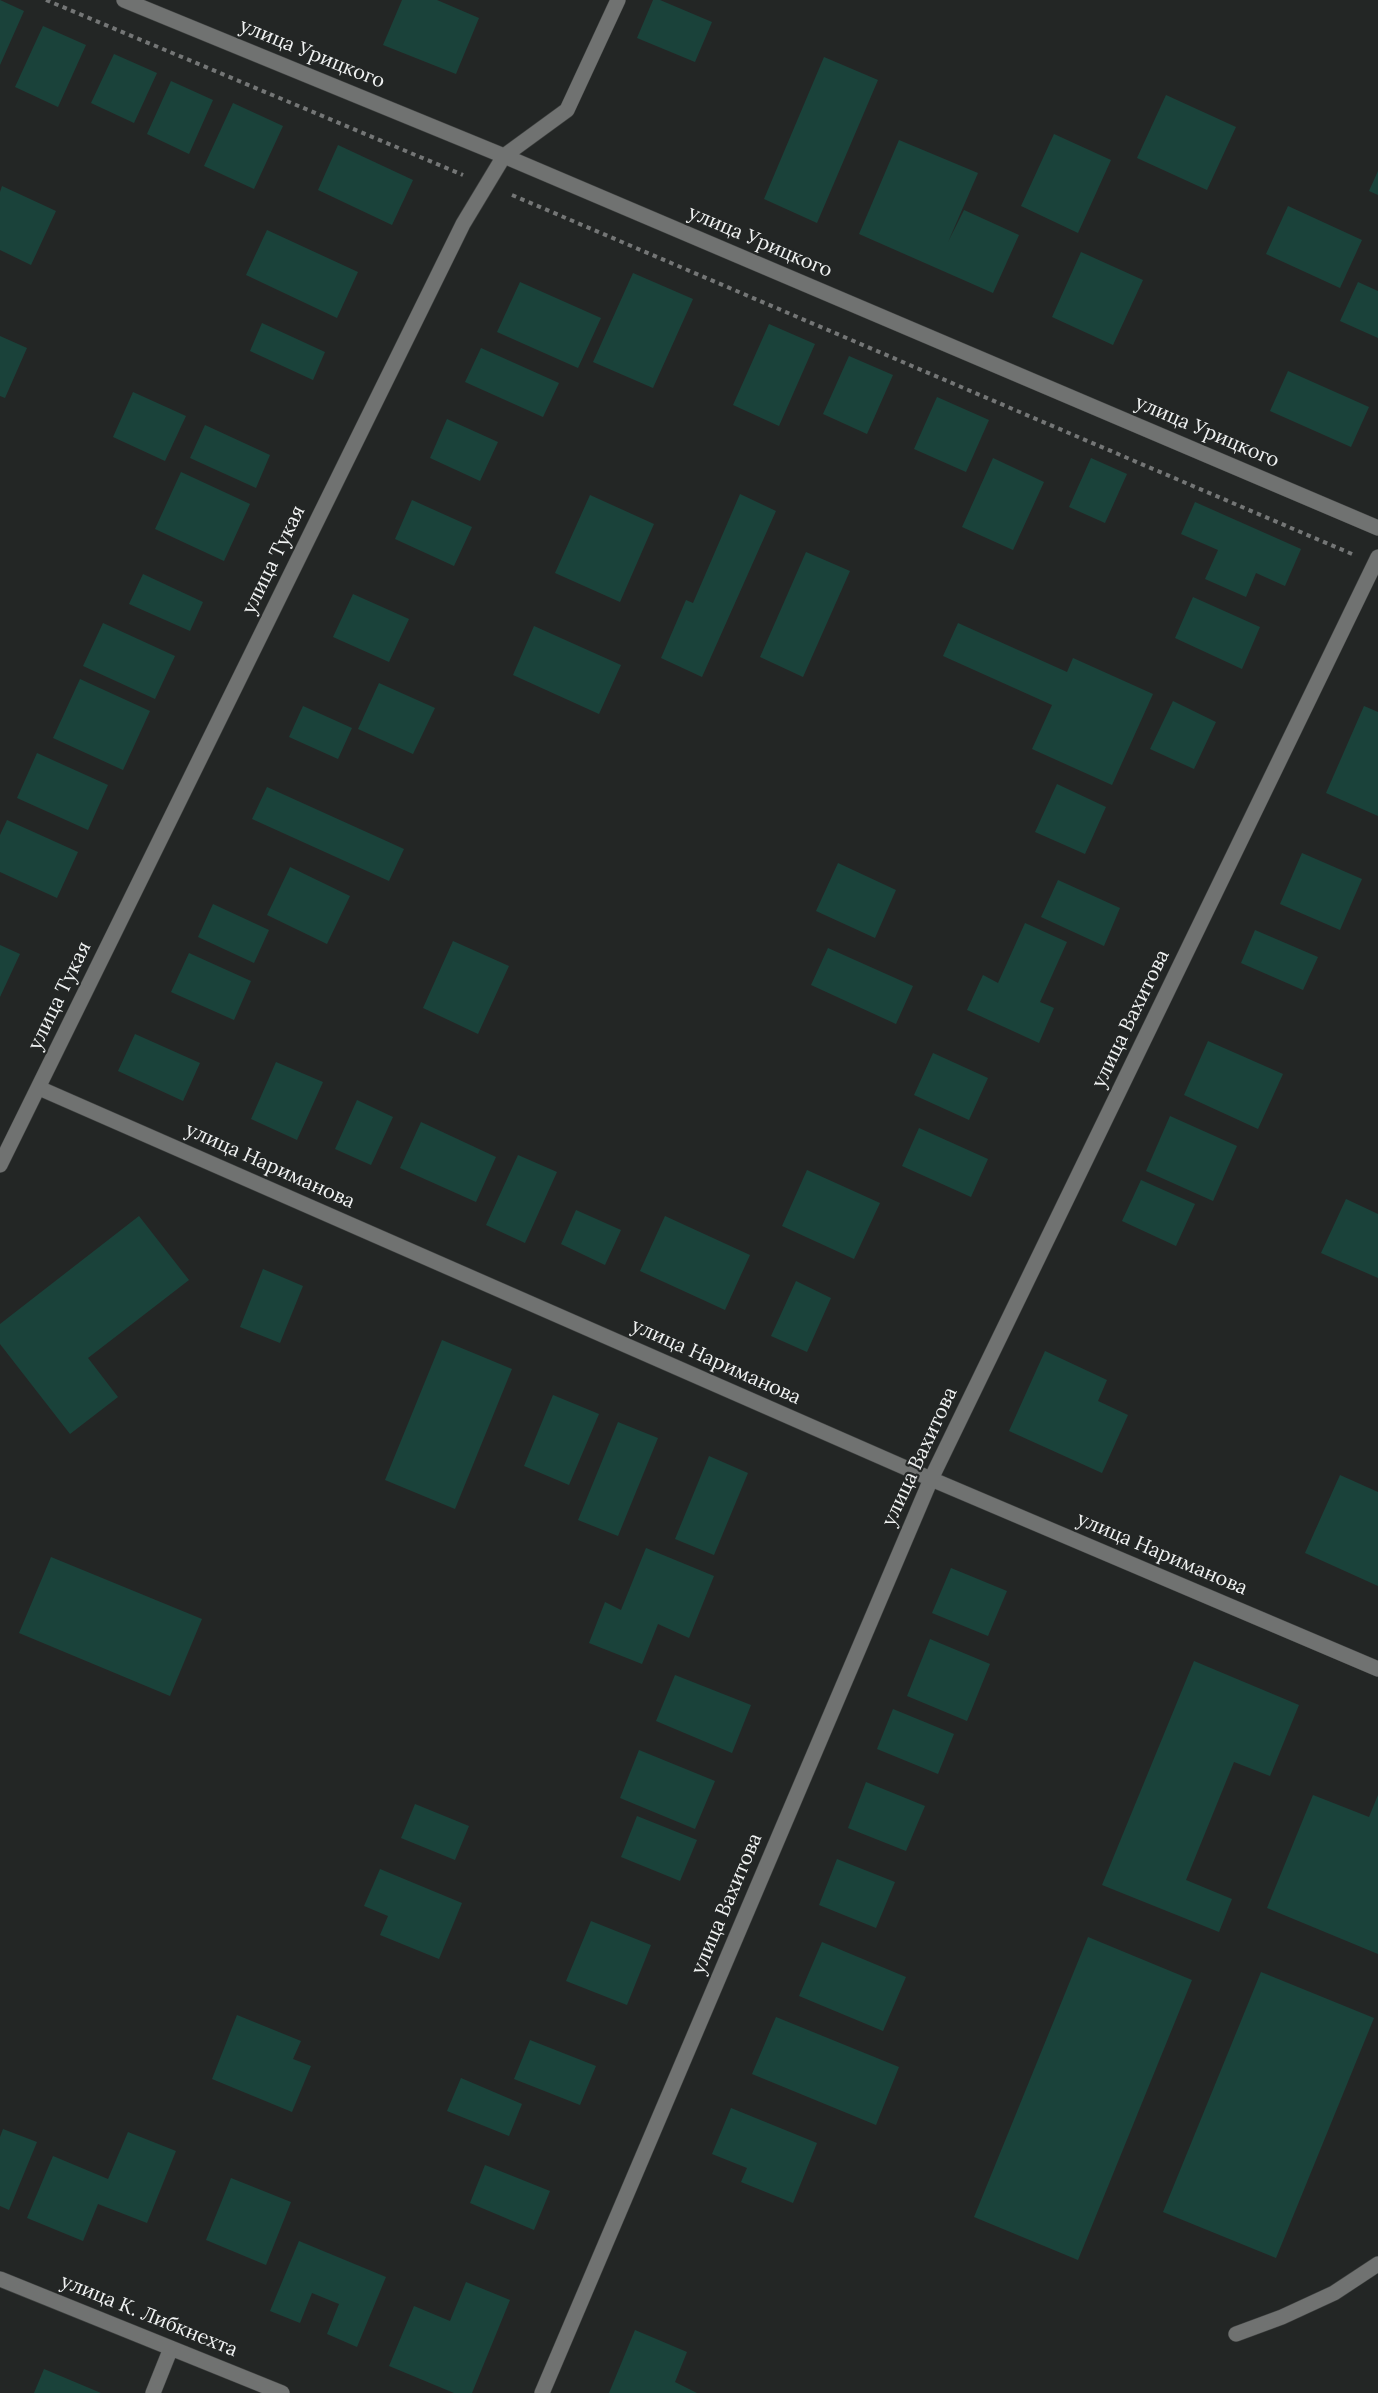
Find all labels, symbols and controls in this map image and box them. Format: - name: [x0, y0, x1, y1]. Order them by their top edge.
- street label: улица Урицкого: [236, 14, 388, 94]
- street label: улица Урицкого: [684, 201, 836, 283]
- street label: улица Урицкого: [1131, 391, 1283, 473]
- street label: улица Тукая: [237, 502, 311, 618]
- street label: улица Тукая: [23, 938, 97, 1054]
- street label: улица Вахитова: [1087, 946, 1175, 1092]
- street label: улица Нариманова: [182, 1118, 358, 1214]
- street label: улица Нариманова: [628, 1314, 804, 1410]
- street label: улица Вахитова: [877, 1383, 963, 1531]
- street label: улица Нариманова: [1073, 1507, 1251, 1601]
- street label: улица Вахитова: [686, 1830, 768, 1978]
- street label: улица К. Либкнехта: [57, 2270, 241, 2362]

